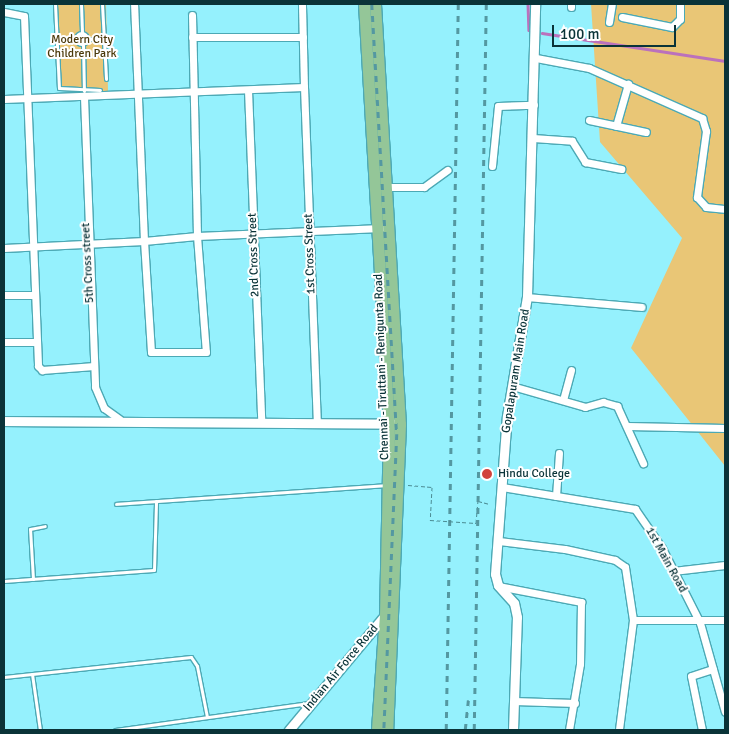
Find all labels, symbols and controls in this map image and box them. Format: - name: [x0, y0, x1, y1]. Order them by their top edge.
- scale bar: [554, 15, 678, 47]
- text: 100 m: [560, 25, 600, 43]
- park label: Modern City Children Park: [47, 33, 117, 61]
- street label: 2nd Cross Street: [245, 213, 263, 297]
- street label: 1st Cross Street: [301, 213, 319, 295]
- street label: 5th Cross street: [79, 222, 97, 304]
- street label: Chennai - Tiruttani - Renigunta Road: [372, 274, 392, 460]
- street label: Gopalapuram Main Road: [499, 308, 533, 434]
- marker: Hindu College: [480, 467, 494, 481]
- place label: Hindu College: [498, 467, 570, 481]
- street label: 1st Main Road: [642, 525, 690, 595]
- street label: Indian Air Force Road: [301, 622, 381, 714]

